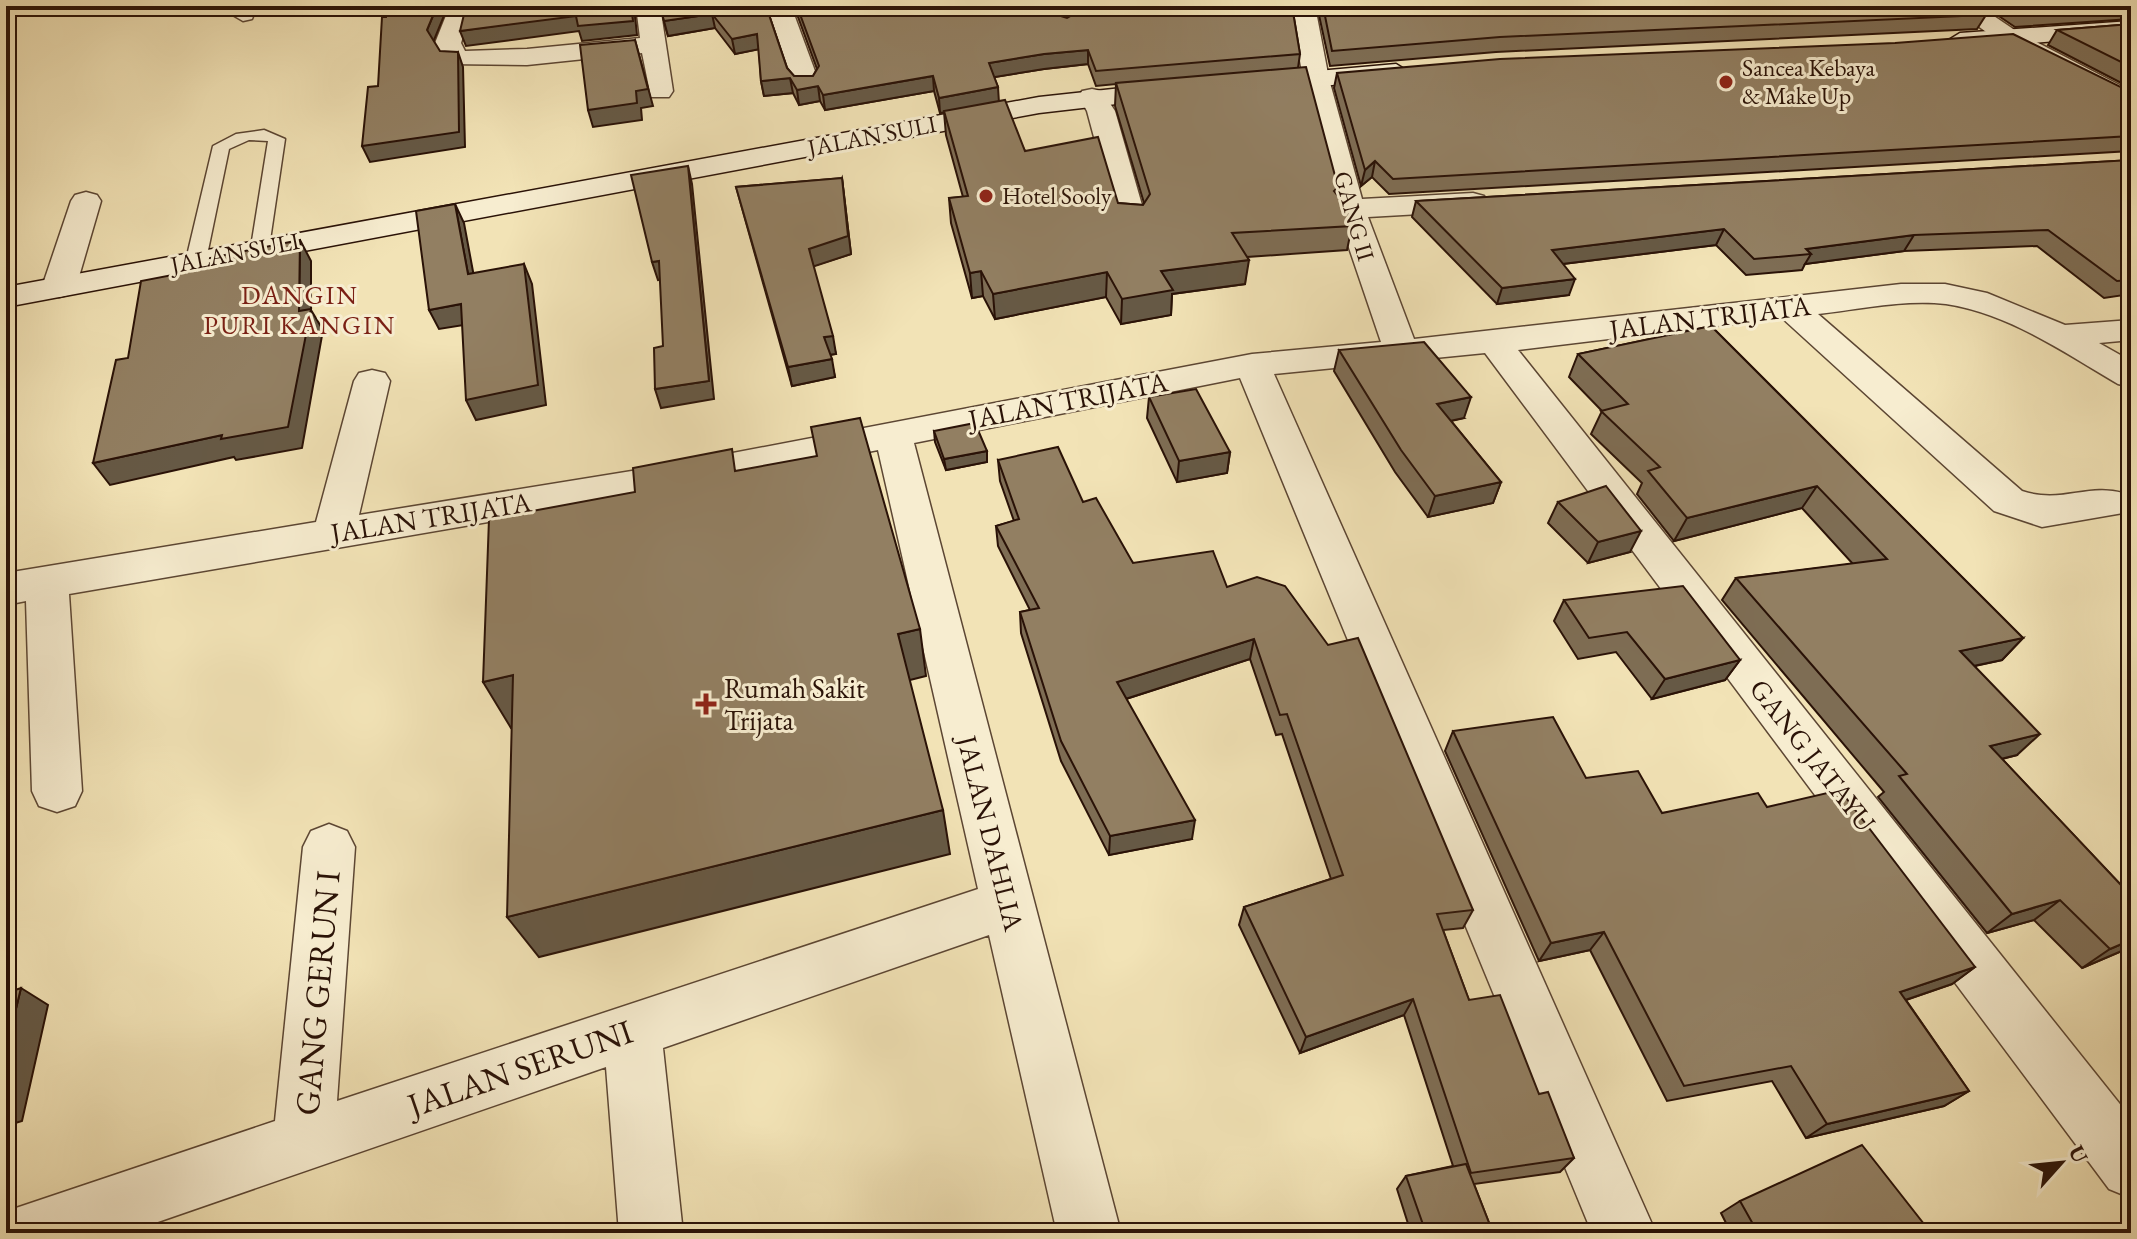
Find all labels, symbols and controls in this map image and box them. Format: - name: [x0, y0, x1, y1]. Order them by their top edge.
- place label: Sancea Kebaya & Make Up: [1742, 52, 1876, 111]
- marker: Sancea Kebaya & Make Up: [1717, 73, 1735, 91]
- street label: JALAN SULI: [803, 108, 939, 164]
- street label: GANG II: [1327, 167, 1382, 264]
- place label: Hotel Sooly: [1002, 180, 1112, 211]
- marker: Hotel Sooly: [977, 187, 995, 205]
- street label: JALAN SULI: [166, 225, 302, 281]
- district label: DANGIN PURI KANGIN: [204, 278, 396, 342]
- street label: JALAN TRIJATA: [1605, 287, 1813, 347]
- street label: JALAN TRIJATA: [963, 363, 1172, 437]
- street label: JALAN TRIJATA: [326, 483, 535, 551]
- place label: Rumah Sakit Trijata: [724, 670, 865, 738]
- street label: GANG JATAYU: [1742, 671, 1884, 839]
- marker: Rumah Sakit Trijata: [695, 693, 717, 715]
- street label: JALAN DAHLIA: [949, 730, 1033, 935]
- street label: GANG GERUN I: [284, 869, 350, 1117]
- street label: JALAN SERUNI: [399, 1009, 638, 1128]
- north arrow: [2021, 1123, 2101, 1203]
- text: U: [2062, 1140, 2095, 1169]

